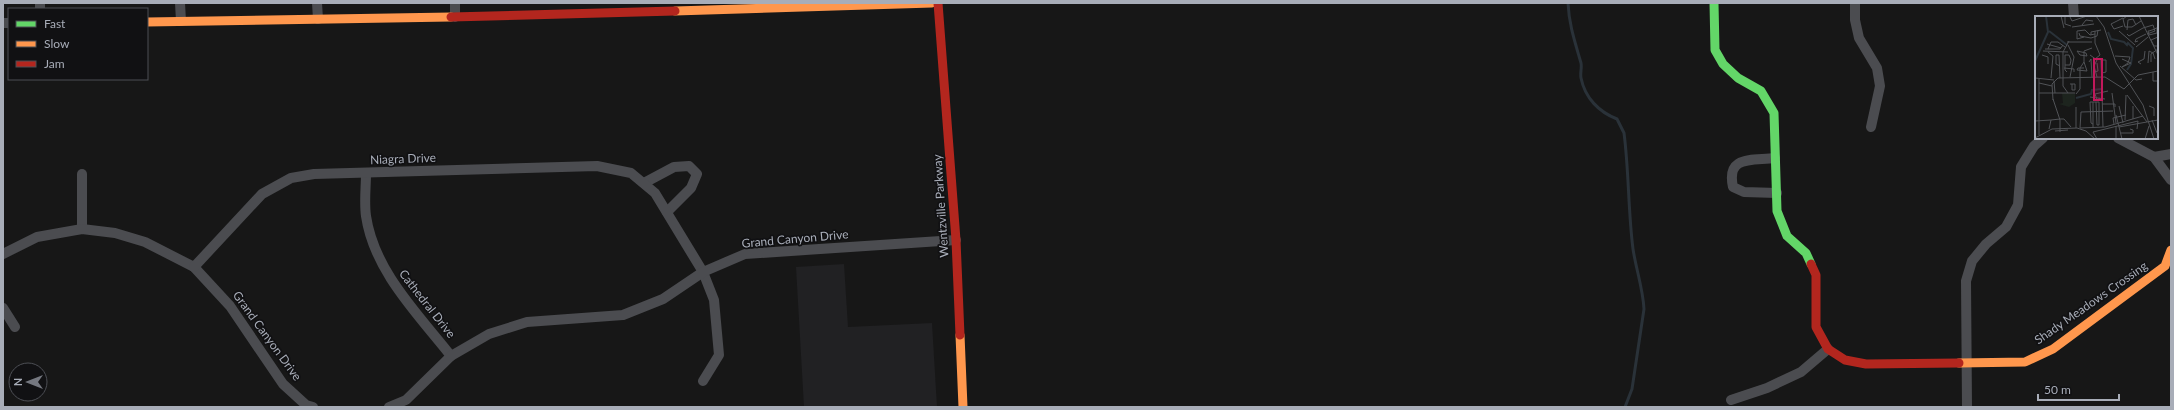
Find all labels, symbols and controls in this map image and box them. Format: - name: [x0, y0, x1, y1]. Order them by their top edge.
- legend: [8, 8, 148, 80]
- text: Fast: [44, 16, 66, 31]
- inset map: [2035, 16, 2158, 139]
- text: Slow: [44, 36, 70, 51]
- text: Jam: [44, 56, 65, 71]
- street label: Niagra Drive: [370, 150, 436, 167]
- street label: Wentzville Parkway: [929, 153, 952, 258]
- street label: Grand Canyon Drive: [741, 226, 849, 251]
- street label: Shady Meadows Crossing: [2031, 258, 2150, 347]
- street label: Cathedral Drive: [396, 266, 459, 341]
- street label: Grand Canyon Drive: [230, 288, 305, 383]
- north arrow: [8, 362, 48, 402]
- scale bar: [2038, 376, 2119, 402]
- text: N: [11, 378, 24, 386]
- text: 50 m: [2044, 382, 2071, 397]

